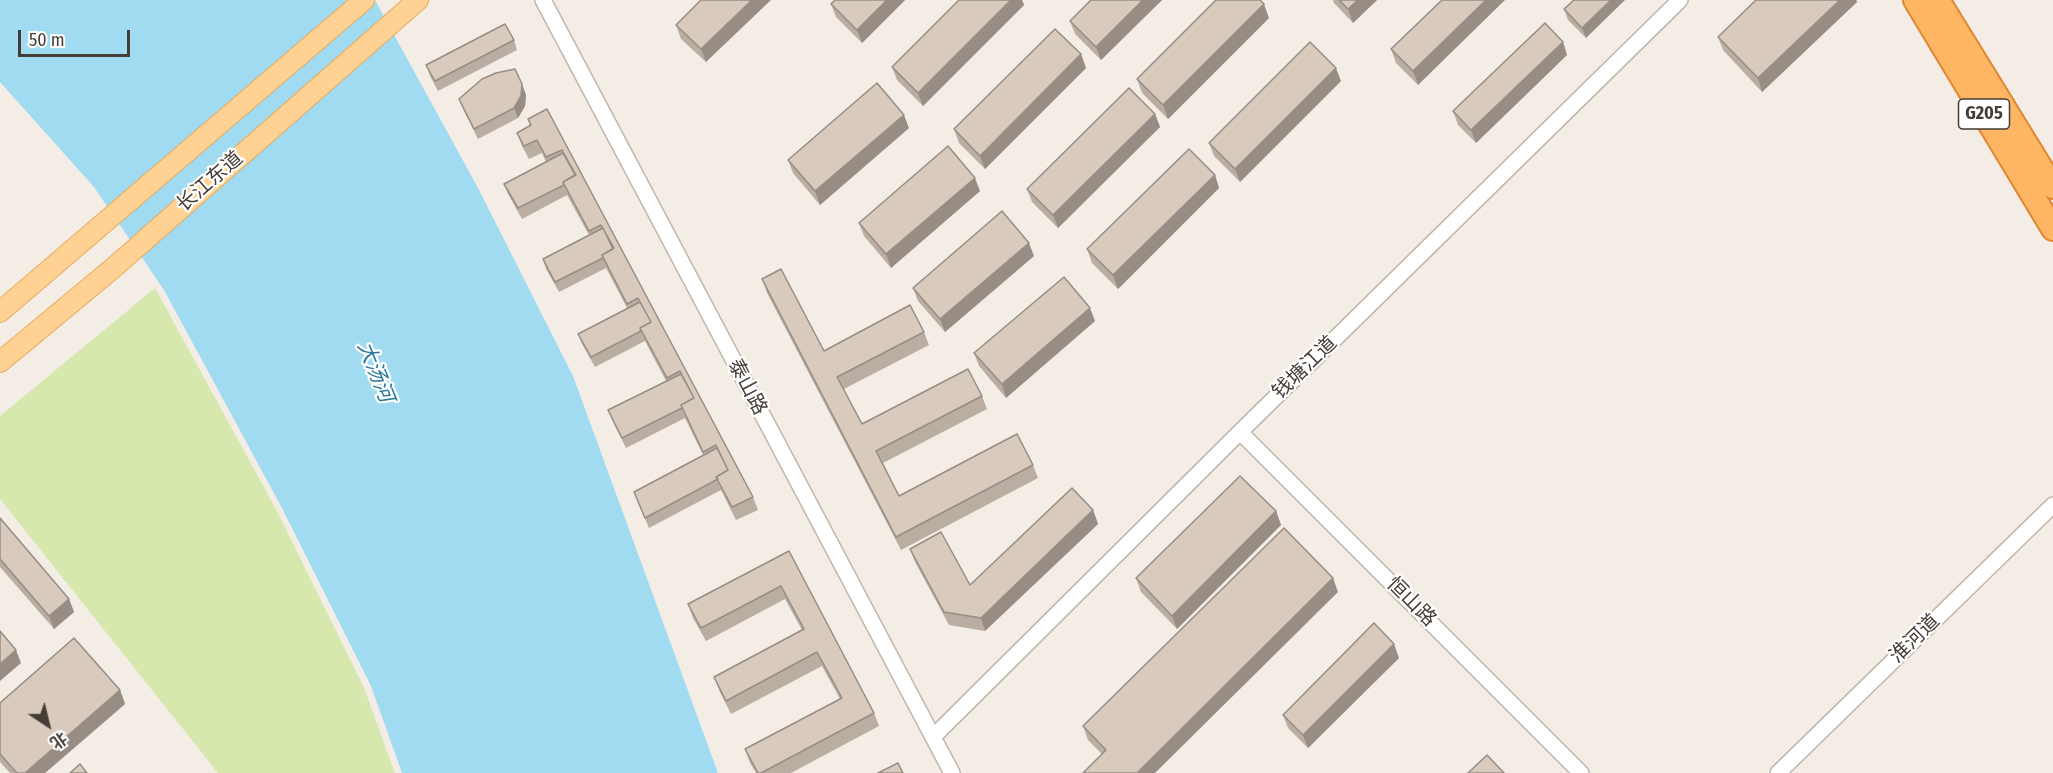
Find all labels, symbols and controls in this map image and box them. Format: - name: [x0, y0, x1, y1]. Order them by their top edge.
- scale bar: [21, 18, 134, 56]
- text: 50 m: [29, 29, 65, 51]
- road number: G205: [1958, 99, 2010, 129]
- street label: 长江东道: [172, 147, 248, 217]
- street label: 钱塘江道: [1268, 332, 1342, 404]
- water label: 大汤河: [352, 338, 398, 406]
- street label: 泰山路: [722, 355, 772, 419]
- street label: 恒山路: [1381, 572, 1441, 632]
- street label: 淮河道: [1885, 610, 1945, 668]
- north arrow: [18, 695, 78, 755]
- text: 北: [47, 728, 71, 753]

